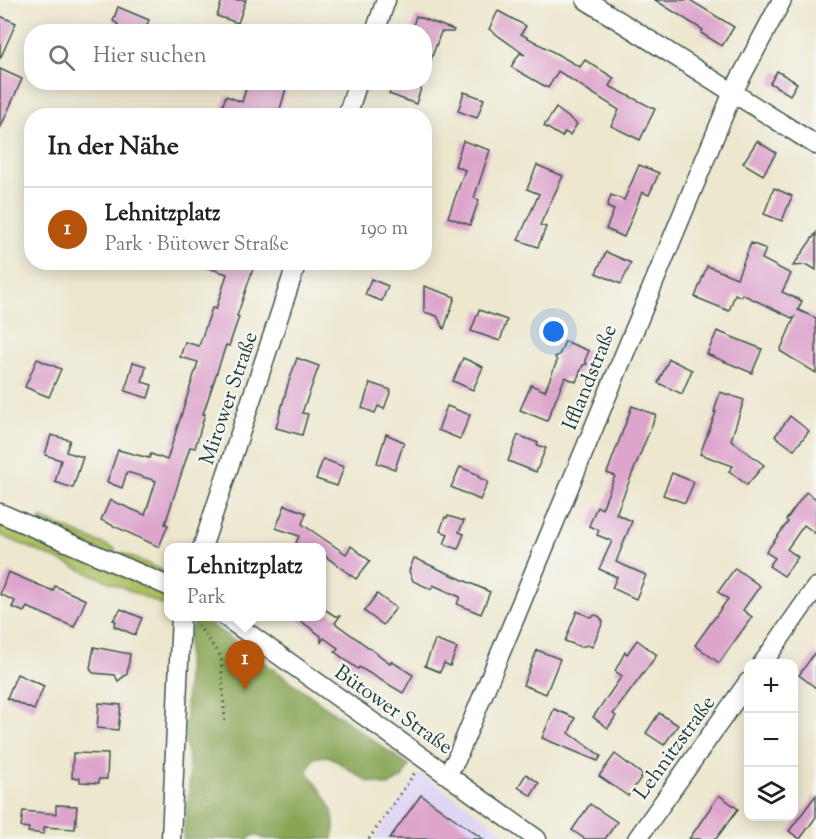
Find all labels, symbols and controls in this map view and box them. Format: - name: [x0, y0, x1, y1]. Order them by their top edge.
- search box: [24, 24, 432, 90]
- icon: search: [45, 41, 78, 74]
- text: Hier suchen: [93, 41, 207, 73]
- text: In der Nähe: [48, 129, 179, 166]
- text: Lehnitzplatz: [105, 199, 220, 231]
- text: 1: [64, 215, 71, 244]
- text: 190 m: [360, 215, 408, 244]
- text: Park · Bütower Straße: [105, 231, 289, 260]
- your location: [539, 317, 568, 346]
- street label: Ifflandstraße: [556, 320, 626, 435]
- street label: Mirower Straße: [193, 328, 267, 469]
- popup: [164, 543, 326, 621]
- text: Lehnitzplatz: [187, 552, 303, 584]
- text: Park: [187, 584, 226, 613]
- pin: 1: [226, 640, 264, 690]
- street label: Bütower Straße: [327, 659, 458, 763]
- map controls: [744, 659, 798, 821]
- button: +: [744, 659, 798, 713]
- street label: Lehnitzstraße: [628, 690, 724, 806]
- button: −: [744, 713, 798, 767]
- button: layers: [744, 767, 798, 821]

